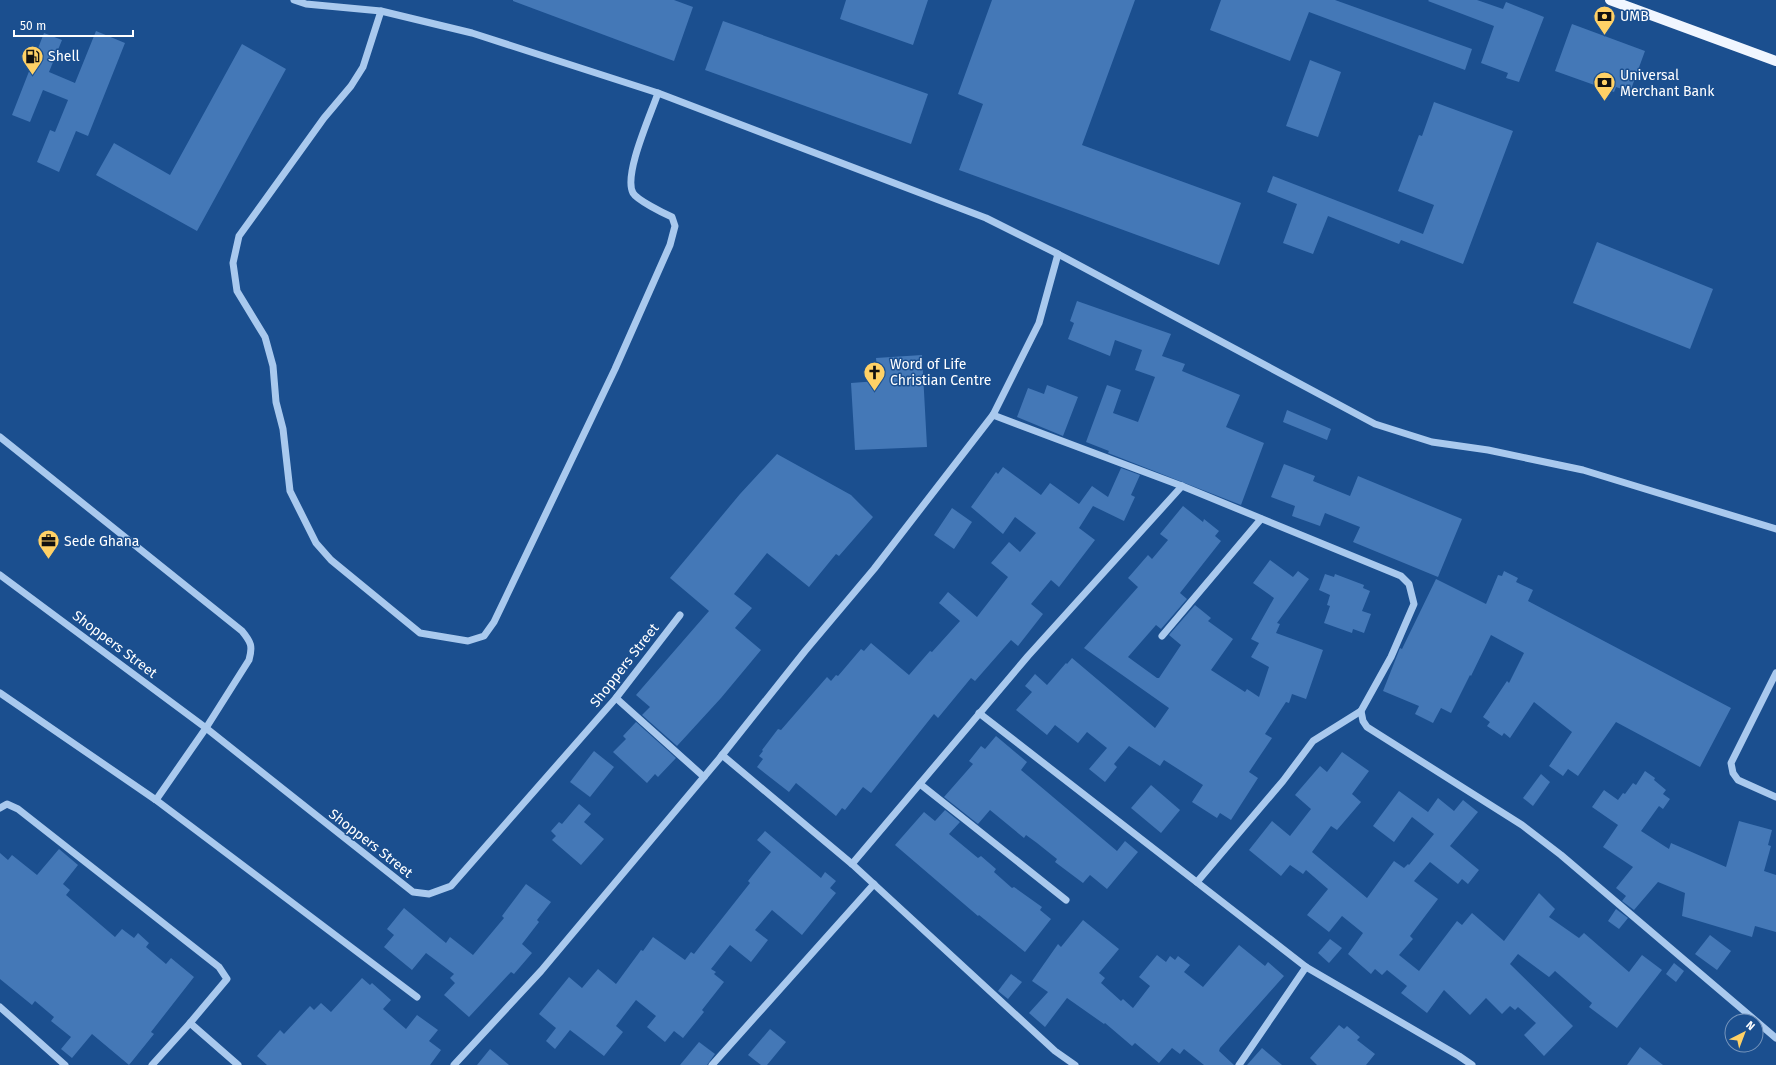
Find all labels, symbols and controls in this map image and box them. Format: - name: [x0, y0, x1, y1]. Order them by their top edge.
- bank icon: UMB: [1591, 3, 1617, 36]
- place label: UMB: [1620, 8, 1649, 25]
- scale bar: [14, 12, 133, 38]
- text: 50 m: [20, 19, 46, 33]
- fuel station icon: Shell: [20, 43, 46, 76]
- place label: Shell: [48, 48, 80, 65]
- place label: Universal Merchant Bank: [1620, 67, 1715, 100]
- bank icon: Universal Merchant Bank: [1592, 70, 1618, 103]
- place label: Word of Life Christian Centre: [890, 356, 991, 389]
- church icon: Word of Life Christian Centre: [862, 359, 888, 392]
- office icon: Sede Ghana: [36, 528, 62, 561]
- place label: Sede Ghana: [64, 533, 139, 550]
- street label: Shoppers Street: [69, 607, 161, 682]
- street label: Shoppers Street: [586, 619, 663, 711]
- street label: Shoppers Street: [325, 805, 417, 882]
- north arrow: [1724, 1013, 1764, 1053]
- text: N: [1743, 1019, 1757, 1033]

